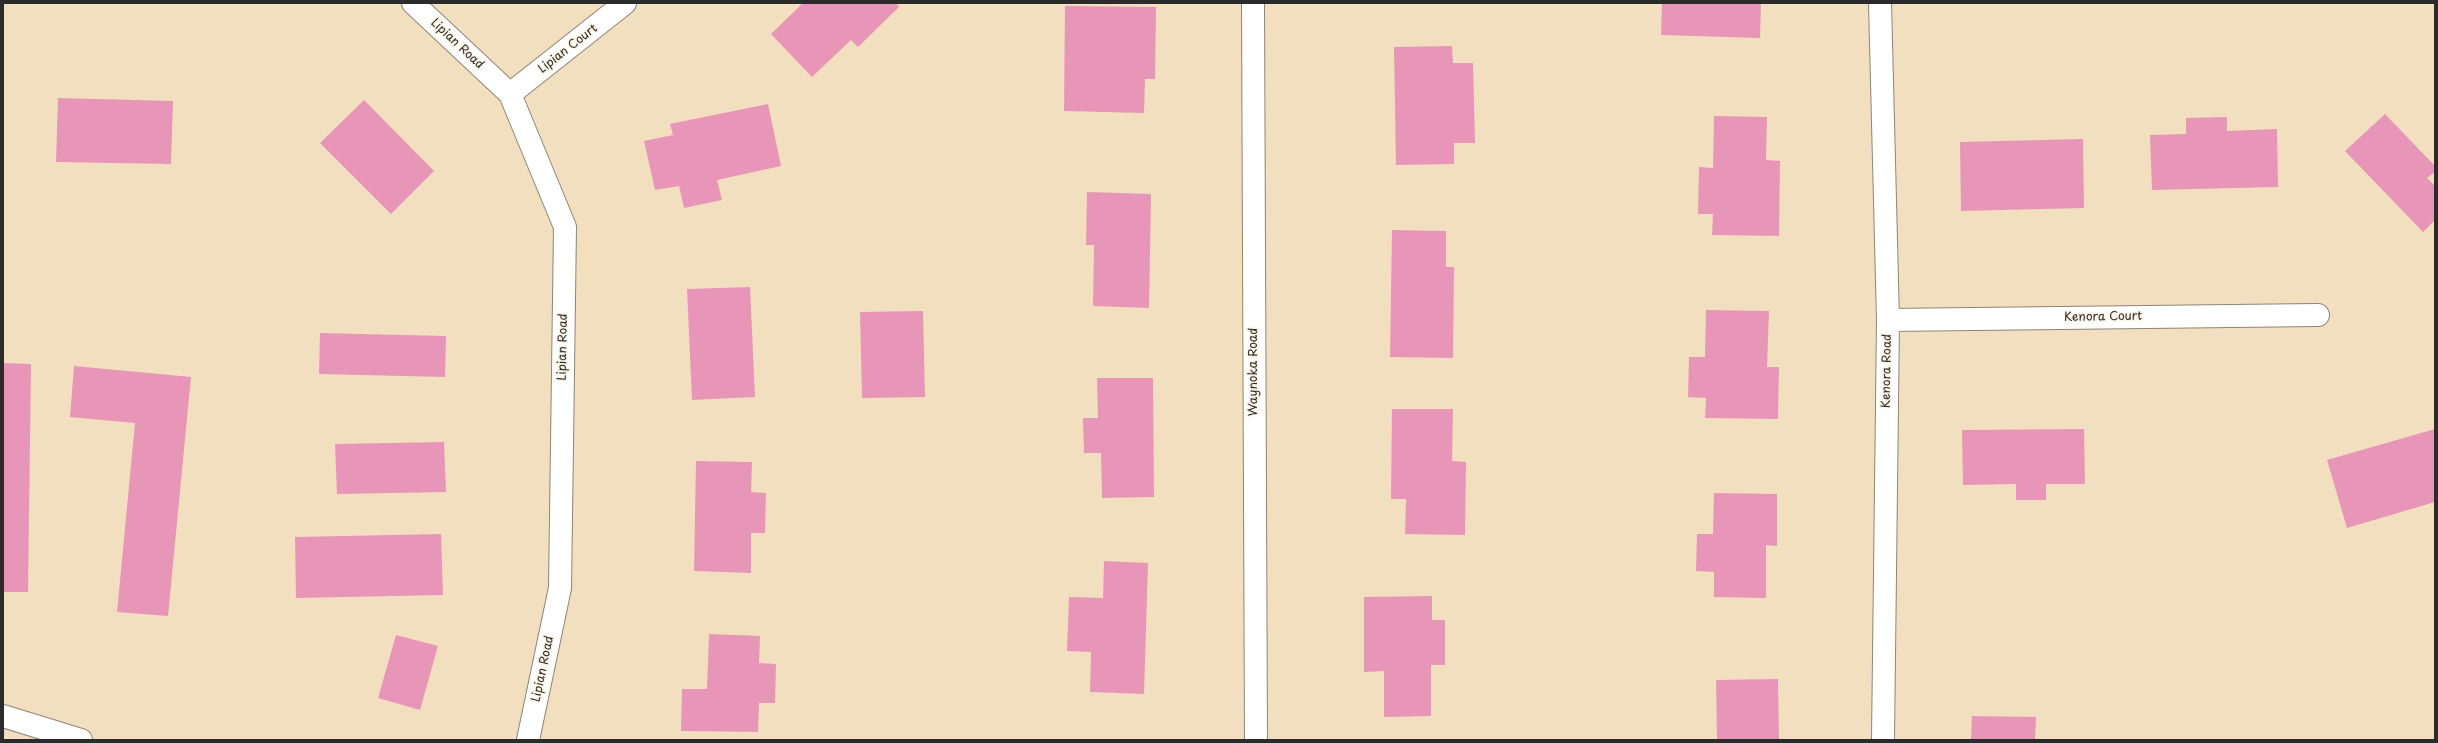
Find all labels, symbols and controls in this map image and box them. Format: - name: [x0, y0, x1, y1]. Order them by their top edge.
- street label: Lipian Road: [427, 16, 487, 72]
- street label: Lipian Court: [535, 21, 601, 77]
- street label: Kenora Court: [2064, 309, 2142, 325]
- street label: Lipian Road: [555, 313, 571, 381]
- street label: Waynoka Road: [1247, 328, 1261, 416]
- street label: Kenora Road: [1879, 334, 1895, 408]
- street label: Lipian Road: [529, 635, 557, 703]

